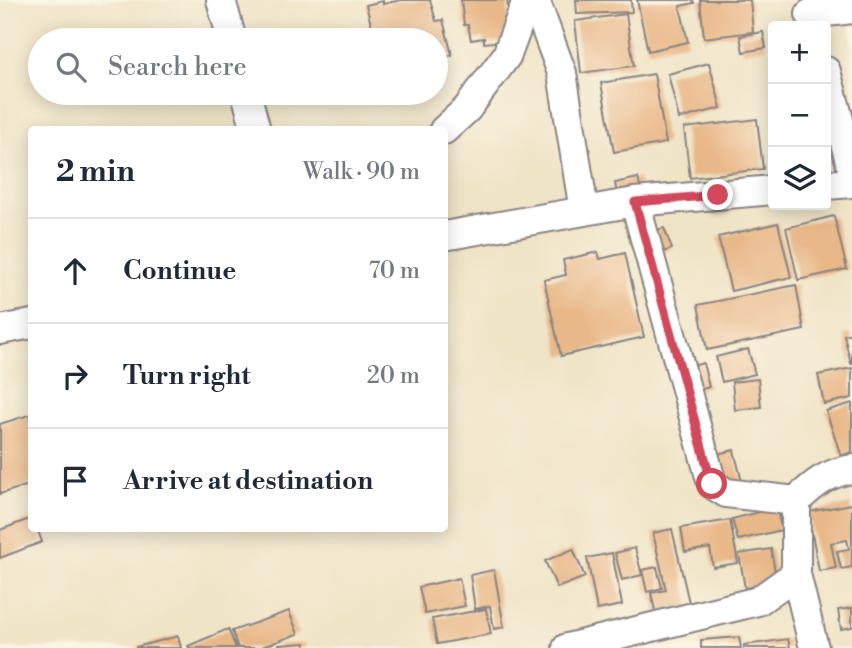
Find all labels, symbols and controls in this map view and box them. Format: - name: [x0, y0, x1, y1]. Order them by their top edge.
- map controls: [768, 21, 831, 210]
- button: +: [768, 21, 831, 84]
- search box: [28, 28, 448, 105]
- icon: search: [52, 48, 90, 86]
- text: Search here: [108, 51, 247, 83]
- button: −: [768, 84, 831, 147]
- button: layers: [768, 147, 831, 210]
- text: 2 min: [56, 153, 135, 191]
- text: Walk · 90 m: [303, 158, 420, 186]
- route end: [702, 179, 733, 210]
- icon: ahead: [56, 252, 94, 290]
- text: Continue: [123, 255, 236, 287]
- text: 70 m: [369, 257, 420, 285]
- icon: right: [56, 357, 94, 395]
- text: Turn right: [123, 360, 251, 392]
- text: 20 m: [367, 362, 420, 390]
- icon: arrive: [56, 462, 94, 500]
- text: Arrive at destination: [123, 465, 373, 497]
- route start: [696, 468, 727, 499]

